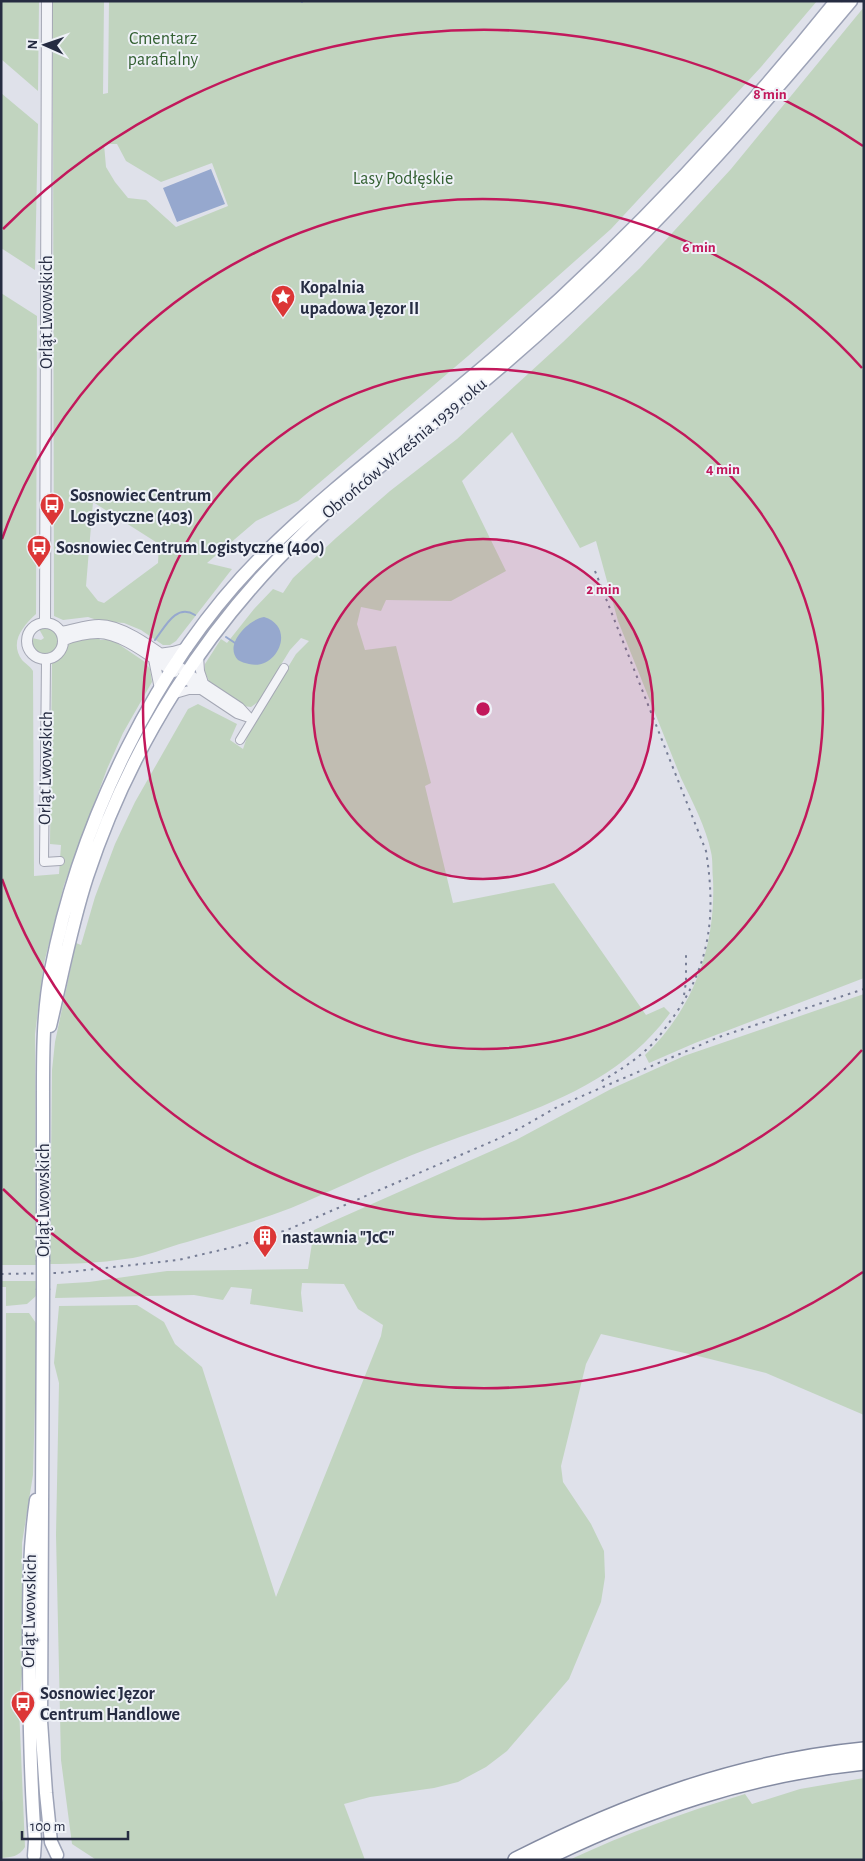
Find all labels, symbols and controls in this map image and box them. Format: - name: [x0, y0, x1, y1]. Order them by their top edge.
- north arrow: [20, 20, 70, 70]
- park label: Cmentarz parafialny: [128, 30, 199, 69]
- text: N: [26, 39, 40, 50]
- text: 8 min: [753, 87, 787, 102]
- park label: Lasy Podłęskie: [353, 170, 453, 188]
- text: 6 min: [682, 240, 716, 255]
- street label: Orląt Lwowskich: [38, 255, 56, 369]
- place label: Kopalnia upadowa Jęzor II: [300, 279, 419, 318]
- place icon: Kopalnia upadowa Jęzor II: [270, 284, 296, 318]
- street label: Obrońców Września 1939 roku: [319, 375, 490, 523]
- text: 4 min: [706, 462, 740, 477]
- place label: Sosnowiec Centrum Logistyczne (403): [70, 487, 211, 526]
- bus stop icon: Sosnowiec Centrum Logistyczne (403): [39, 492, 65, 526]
- bus stop icon: Sosnowiec Centrum Logistyczne (400): [26, 534, 52, 568]
- place label: Sosnowiec Centrum Logistyczne (400): [56, 539, 325, 557]
- text: 2 min: [586, 582, 620, 597]
- centre of rings: [474, 700, 492, 718]
- street label: Orląt Lwowskich: [36, 711, 56, 825]
- street label: Orląt Lwowskich: [35, 1143, 53, 1257]
- building icon: nastawnia "JcC": [252, 1224, 278, 1258]
- place label: nastawnia "JcC": [282, 1229, 395, 1247]
- street label: Orląt Lwowskich: [20, 1554, 40, 1668]
- place label: Sosnowiec Jęzor Centrum Handlowe: [40, 1685, 180, 1724]
- bus stop icon: Sosnowiec Jęzor Centrum Handlowe: [10, 1690, 36, 1724]
- scale bar: [22, 1808, 129, 1840]
- text: 100 m: [30, 1819, 65, 1834]

